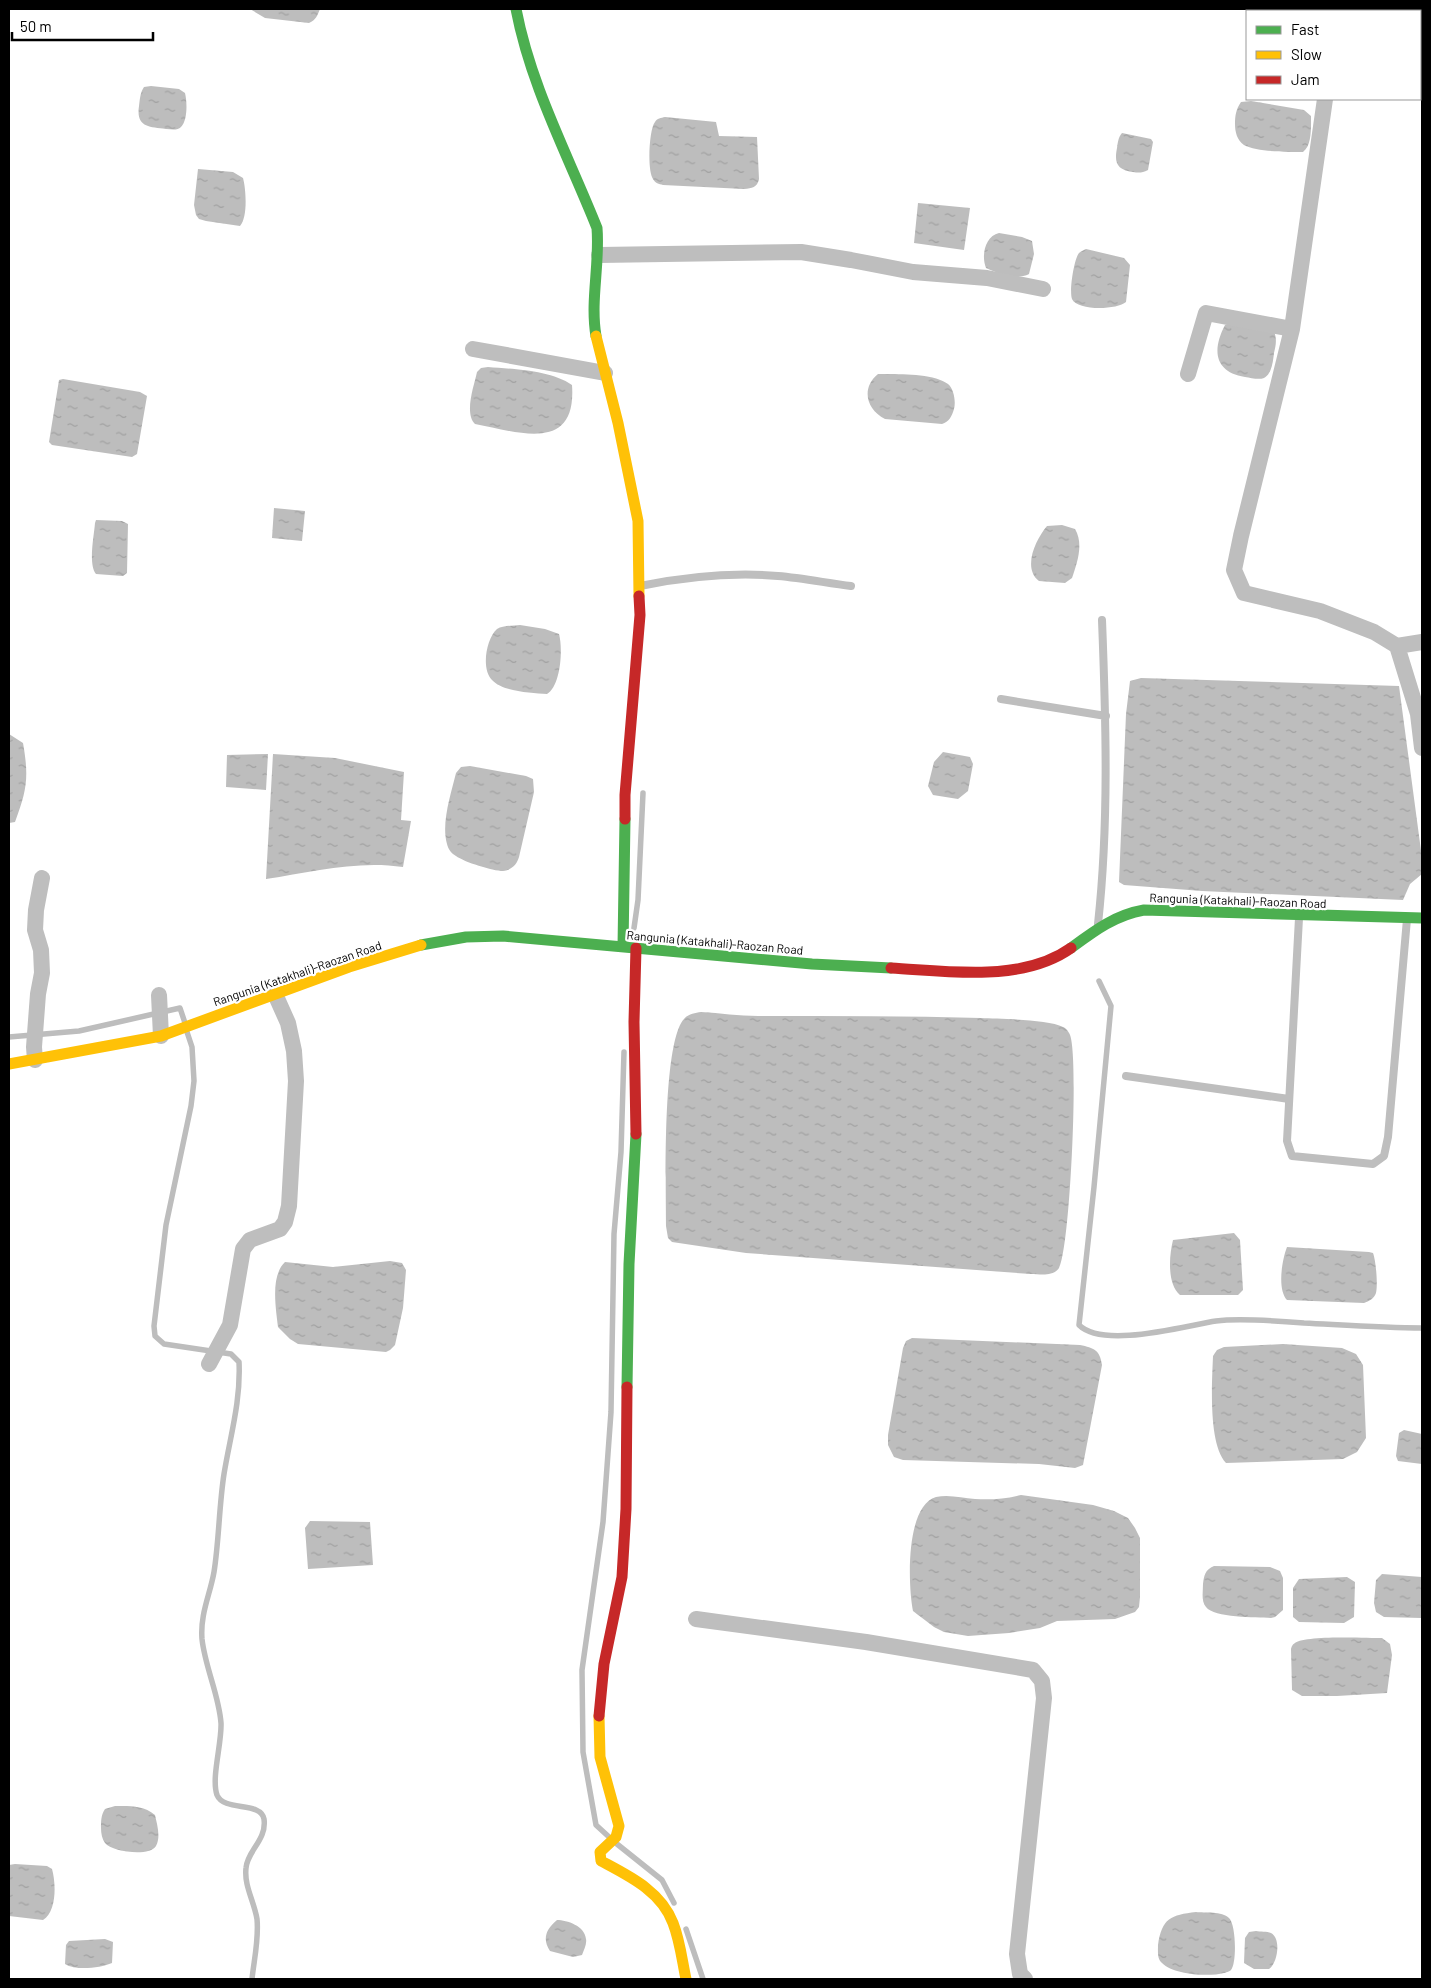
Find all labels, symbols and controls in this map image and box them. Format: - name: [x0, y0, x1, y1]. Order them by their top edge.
- scale bar: [12, 10, 154, 42]
- legend: [1246, 10, 1421, 100]
- text: 50 m: [20, 17, 52, 35]
- text: Fast: [1291, 20, 1319, 38]
- text: Slow: [1291, 45, 1322, 63]
- text: Jam: [1291, 70, 1320, 88]
- street label: Rangunia (Katakhali)-Raozan Road: [1149, 890, 1327, 910]
- street label: Rangunia (Katakhali)-Raozan Road: [626, 927, 804, 957]
- street label: Rangunia (Katakhali)-Raozan Road: [211, 938, 383, 1008]

